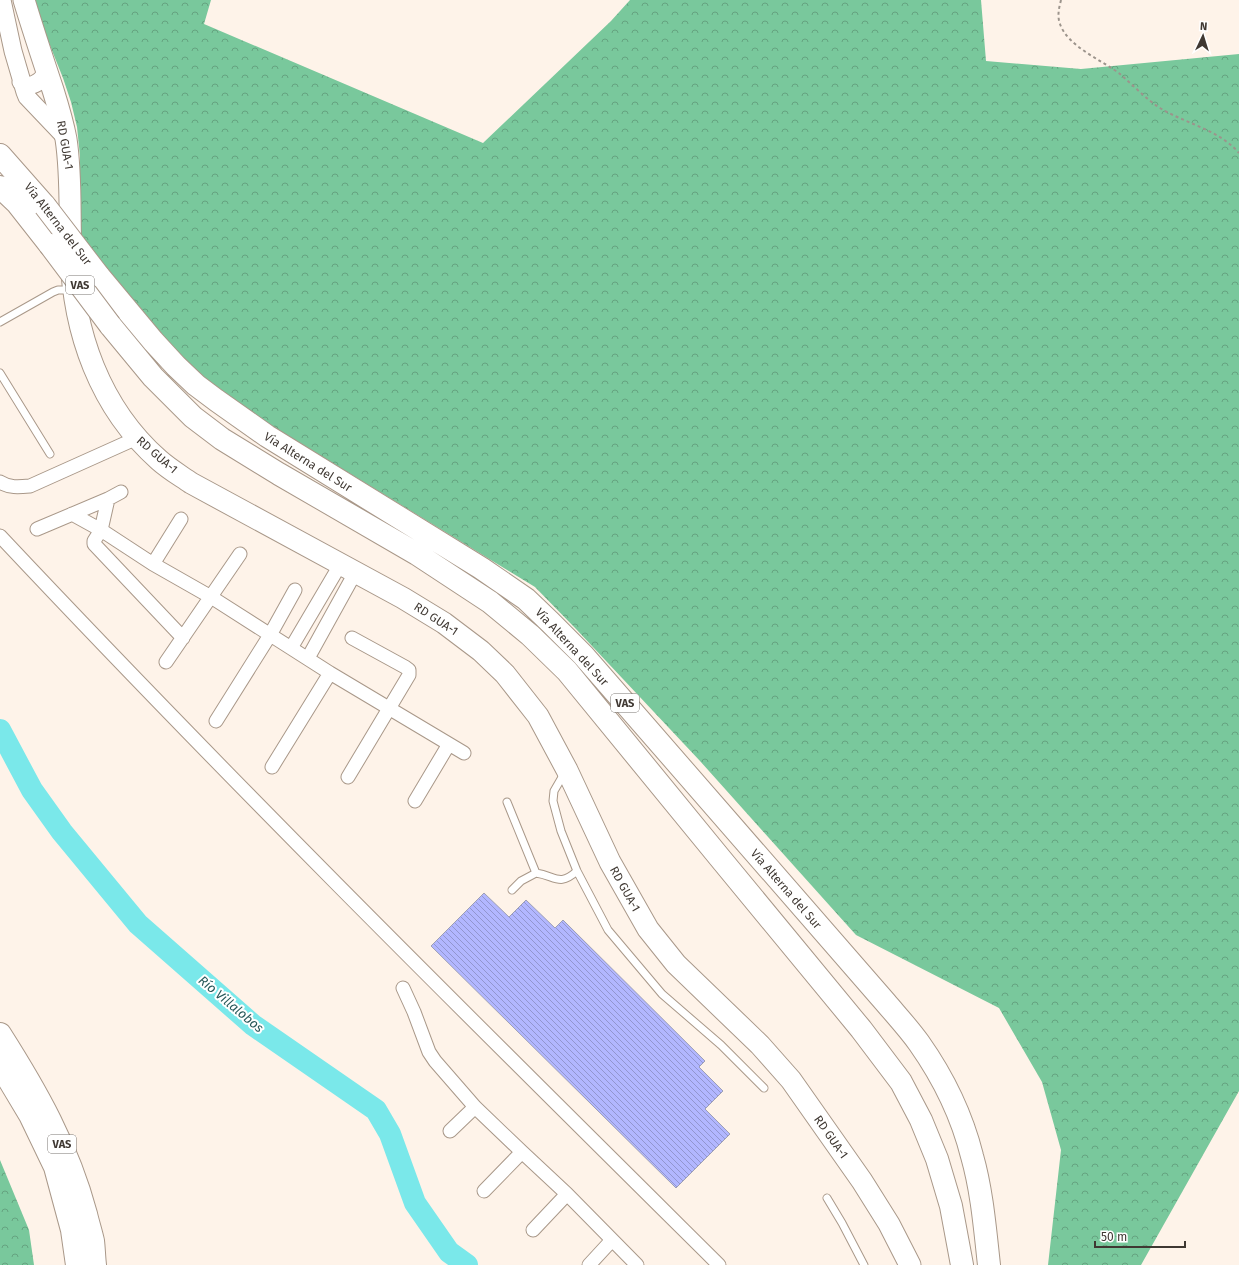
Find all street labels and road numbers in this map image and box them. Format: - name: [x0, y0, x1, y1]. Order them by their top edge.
- street label: RD GUA-1: [54, 119, 76, 171]
- street label: Vía Alterna del Sur: [21, 180, 95, 268]
- road number: VAS: [66, 276, 94, 294]
- street label: Vía Alterna del Sur: [261, 429, 355, 495]
- street label: RD GUA-1: [134, 433, 180, 477]
- street label: RD GUA-1: [411, 600, 461, 638]
- street label: Vía Alterna del Sur: [532, 605, 612, 689]
- road number: VAS: [611, 694, 639, 712]
- street label: Vía Alterna del Sur: [748, 846, 825, 932]
- street label: RD GUA-1: [607, 864, 643, 914]
- street label: RD GUA-1: [811, 1113, 851, 1161]
- road number: VAS: [48, 1135, 76, 1153]

